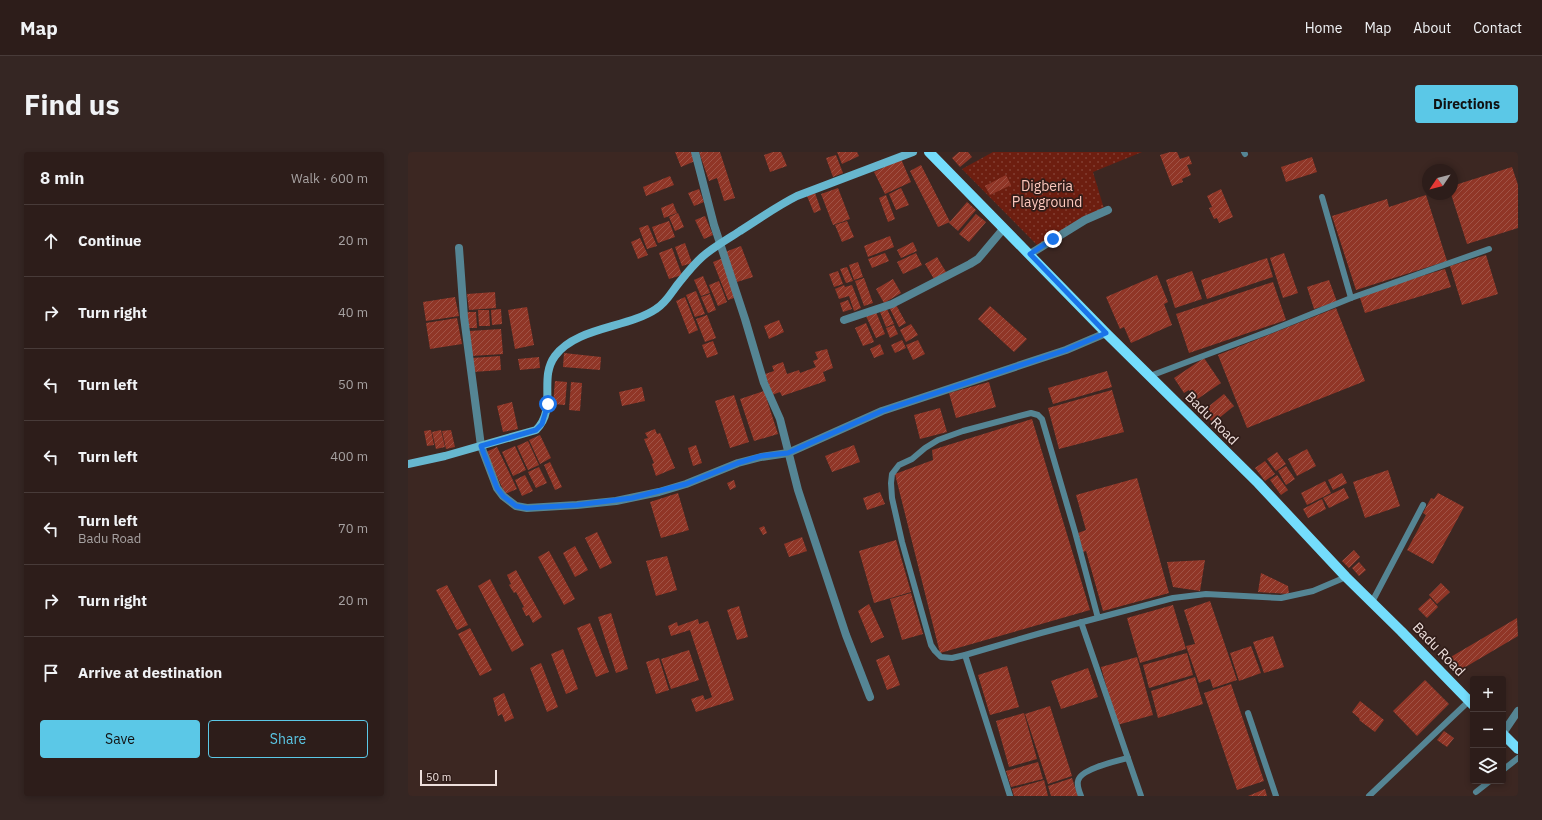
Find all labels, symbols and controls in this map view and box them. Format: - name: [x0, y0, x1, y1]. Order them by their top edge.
- text: Map: [20, 16, 58, 40]
- text: Home: [1305, 19, 1342, 37]
- text: Map: [1364, 19, 1391, 37]
- text: About: [1413, 19, 1451, 37]
- text: Contact: [1473, 19, 1522, 37]
- button: Directions: [1415, 85, 1518, 123]
- text: Find us: [24, 86, 120, 123]
- north arrow: [1422, 164, 1458, 200]
- text: 8 min: [40, 167, 84, 189]
- text: Walk · 600 m: [291, 170, 368, 187]
- park label: Digberia Playground: [1012, 177, 1082, 211]
- icon: ahead: [40, 230, 62, 252]
- route end: [1044, 230, 1062, 248]
- text: Continue: [78, 231, 142, 250]
- text: 20 m: [338, 232, 368, 249]
- icon: right: [40, 302, 62, 324]
- text: Turn right: [78, 303, 147, 322]
- text: 40 m: [338, 304, 368, 321]
- icon: left: [40, 374, 62, 396]
- text: Turn left: [78, 375, 138, 394]
- text: 50 m: [338, 376, 368, 393]
- street label: Badu Road: [1182, 388, 1242, 448]
- route start: [539, 395, 557, 413]
- icon: left: [40, 446, 62, 468]
- text: Turn left: [78, 447, 138, 466]
- text: 400 m: [330, 448, 368, 465]
- text: Turn left: [78, 511, 138, 530]
- icon: left: [40, 518, 62, 540]
- text: 70 m: [338, 520, 368, 537]
- text: Badu Road: [78, 530, 141, 547]
- icon: right: [40, 590, 62, 612]
- text: Turn right: [78, 591, 147, 610]
- text: 20 m: [338, 592, 368, 609]
- street label: Badu Road: [1409, 618, 1469, 680]
- icon: arrive: [40, 662, 62, 684]
- text: Arrive at destination: [78, 663, 222, 682]
- map controls: [1470, 676, 1506, 784]
- button: +: [1470, 676, 1506, 712]
- button: −: [1470, 712, 1506, 748]
- button: Save: [40, 720, 200, 758]
- button: Share: [208, 720, 368, 758]
- button: layers: [1470, 748, 1506, 784]
- scale bar: [420, 768, 497, 787]
- text: 50 m: [426, 770, 451, 784]

